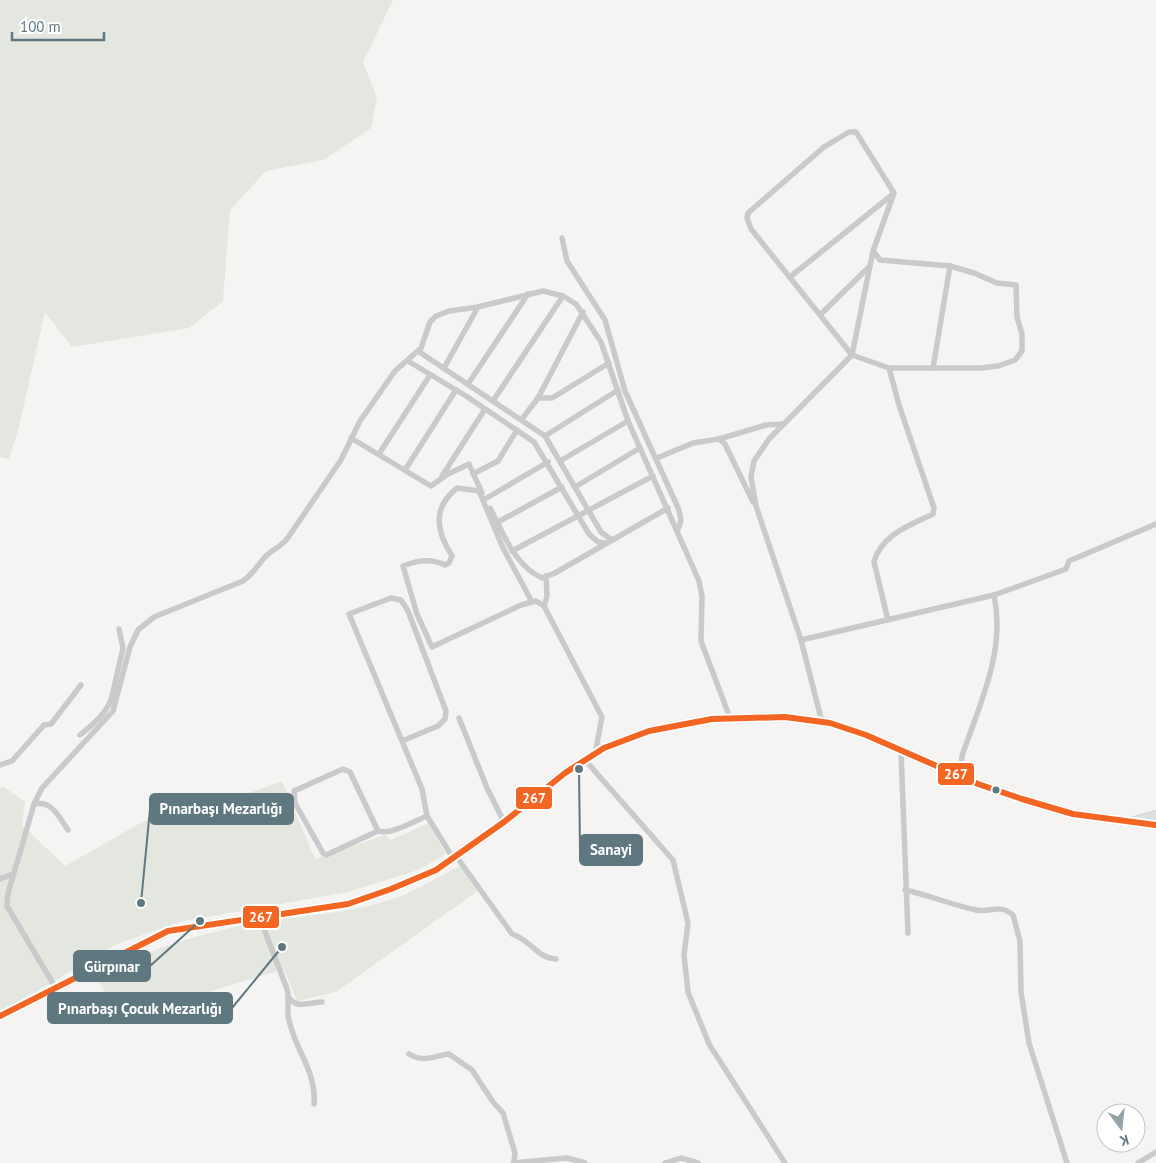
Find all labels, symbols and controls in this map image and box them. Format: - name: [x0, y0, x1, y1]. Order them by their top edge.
- scale bar: [12, 10, 105, 42]
- text: 100 m: [20, 17, 61, 36]
- line badge: 267: [937, 762, 975, 786]
- text: 267: [944, 765, 968, 783]
- unlabelled marker: [991, 785, 1001, 795]
- line badge: 267: [515, 786, 553, 810]
- text: 267: [522, 789, 546, 807]
- callout: Pınarbaşı Mezarlığı: [150, 794, 293, 824]
- text: Pınarbaşı Mezarlığı: [160, 799, 282, 818]
- callout: Sanayi: [580, 835, 642, 865]
- text: Sanayi: [590, 840, 632, 859]
- line badge: 267: [242, 905, 280, 929]
- text: 267: [249, 908, 273, 926]
- callout: Gürpınar: [74, 951, 150, 981]
- text: Gürpınar: [84, 957, 140, 976]
- callout: Pınarbaşı Çocuk Mezarlığı: [48, 993, 232, 1023]
- text: Pınarbaşı Çocuk Mezarlığı: [58, 999, 222, 1018]
- north arrow: [1096, 1103, 1146, 1153]
- text: K: [1118, 1131, 1131, 1150]

